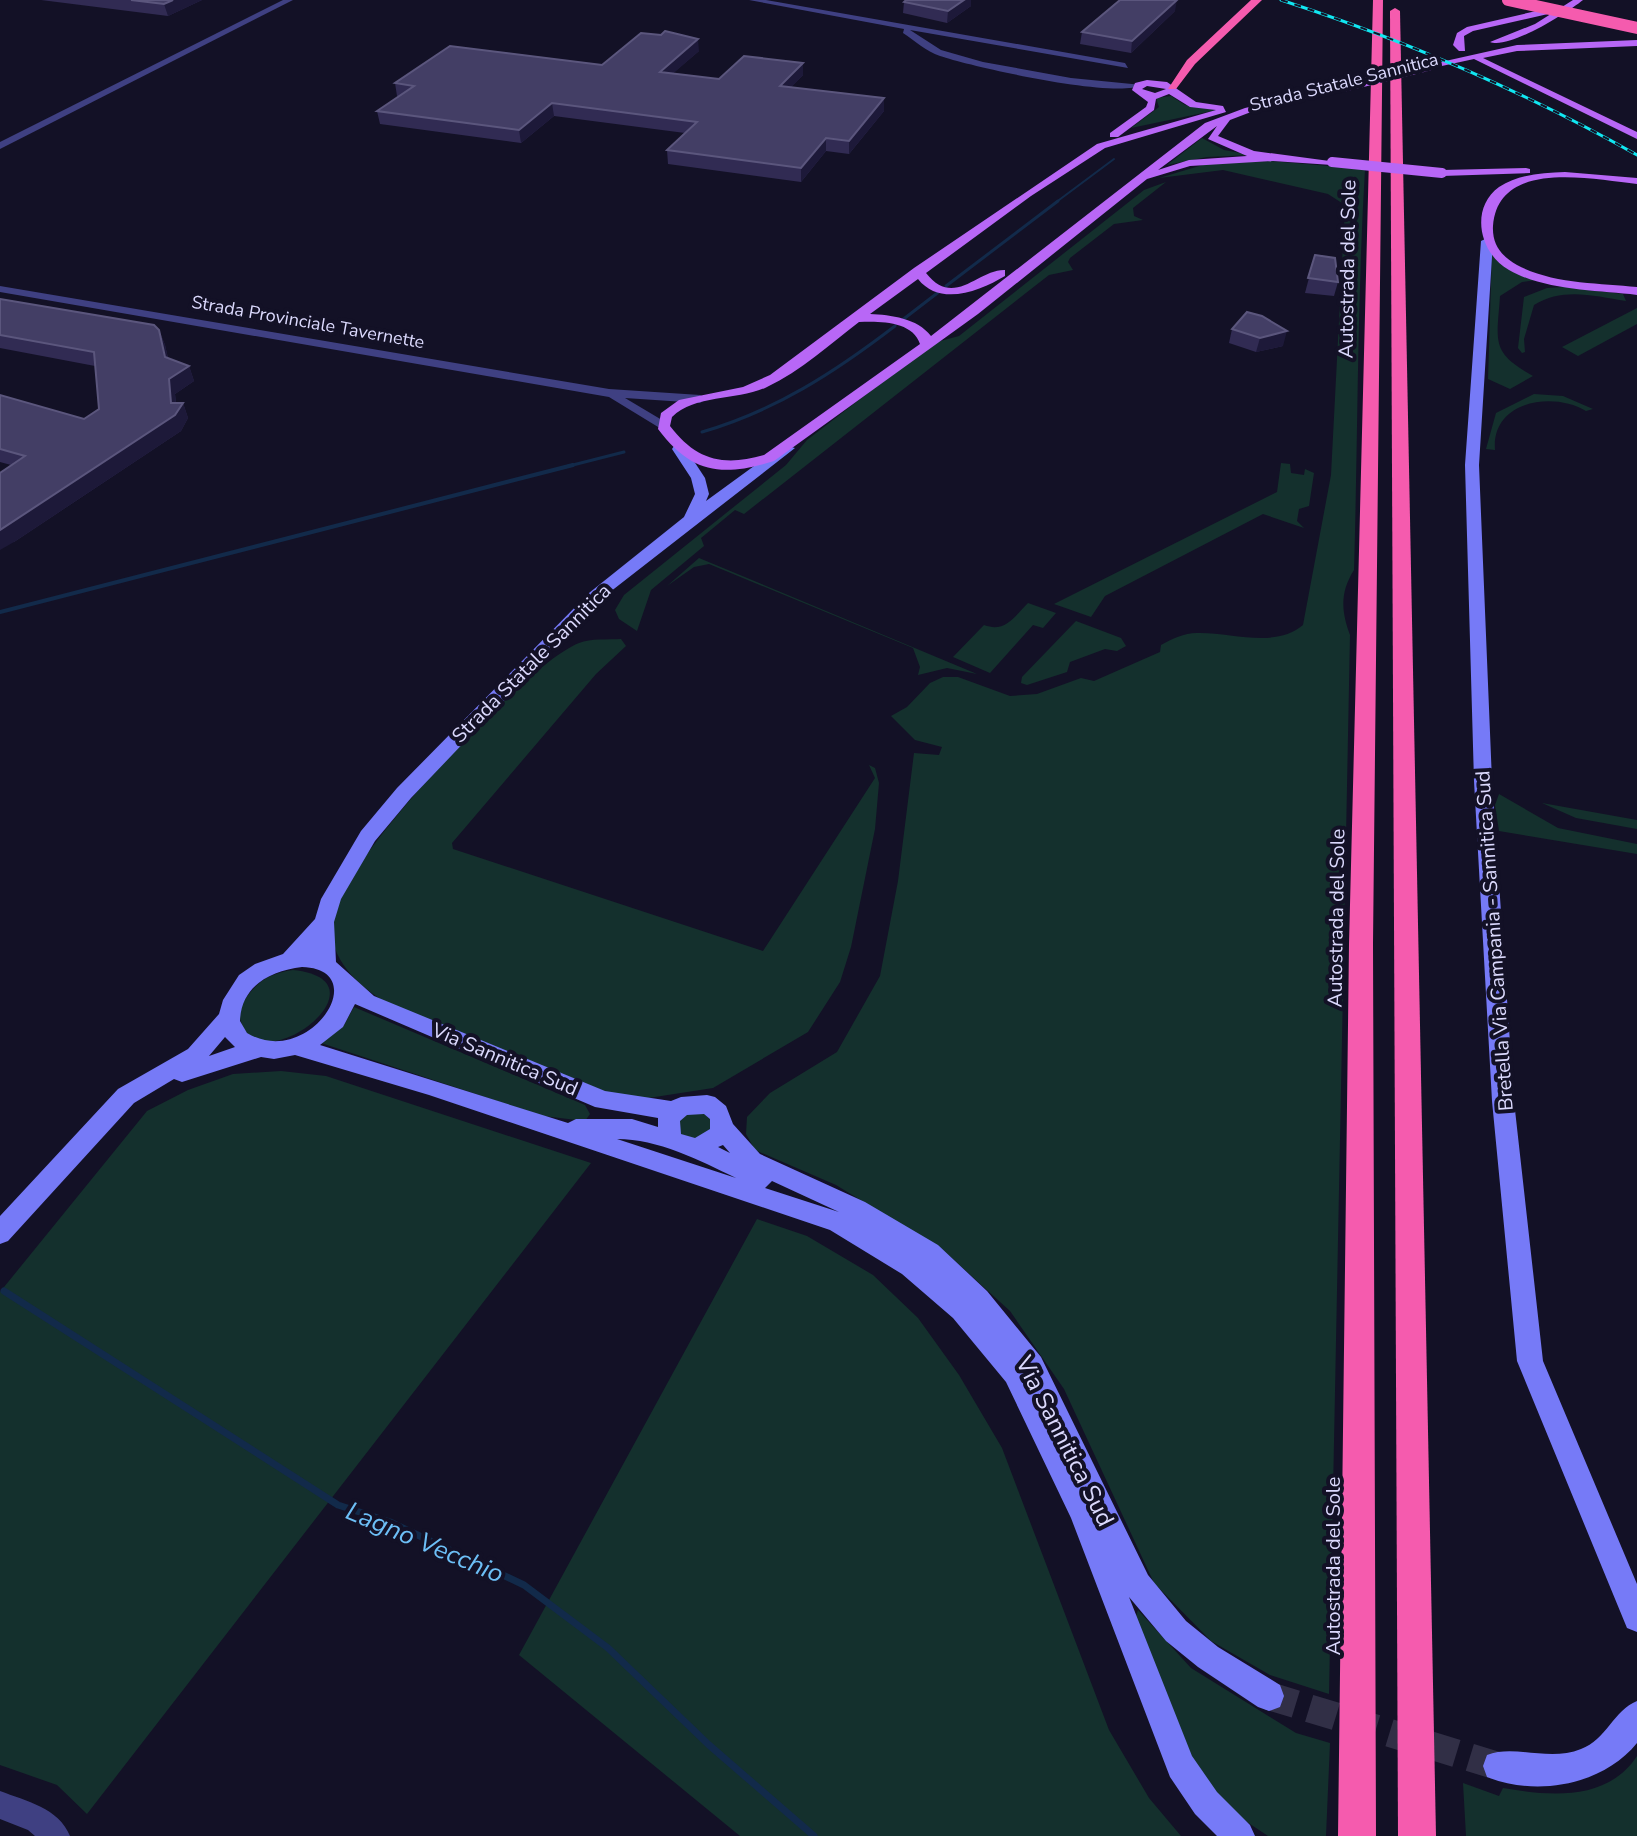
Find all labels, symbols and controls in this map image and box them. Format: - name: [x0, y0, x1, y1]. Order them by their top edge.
- street label: Strada Statale Sannitica: [1247, 47, 1441, 117]
- street label: Autostrada del Sole: [1332, 179, 1363, 359]
- street label: Strada Provinciale Tavernette: [190, 290, 426, 354]
- street label: Strada Statale Sannitica: [446, 578, 617, 749]
- street label: Bretella Via Campania - Sannitica Sud: [1469, 770, 1520, 1112]
- street label: Autostrada del Sole: [1321, 828, 1352, 1008]
- street label: Via Sannitica Sud: [427, 1016, 582, 1102]
- street label: Via Sannitica Sud: [1008, 1349, 1122, 1532]
- street label: Autostrada del Sole: [1320, 1477, 1347, 1655]
- water label: Lagno Vecchio: [340, 1493, 509, 1591]

